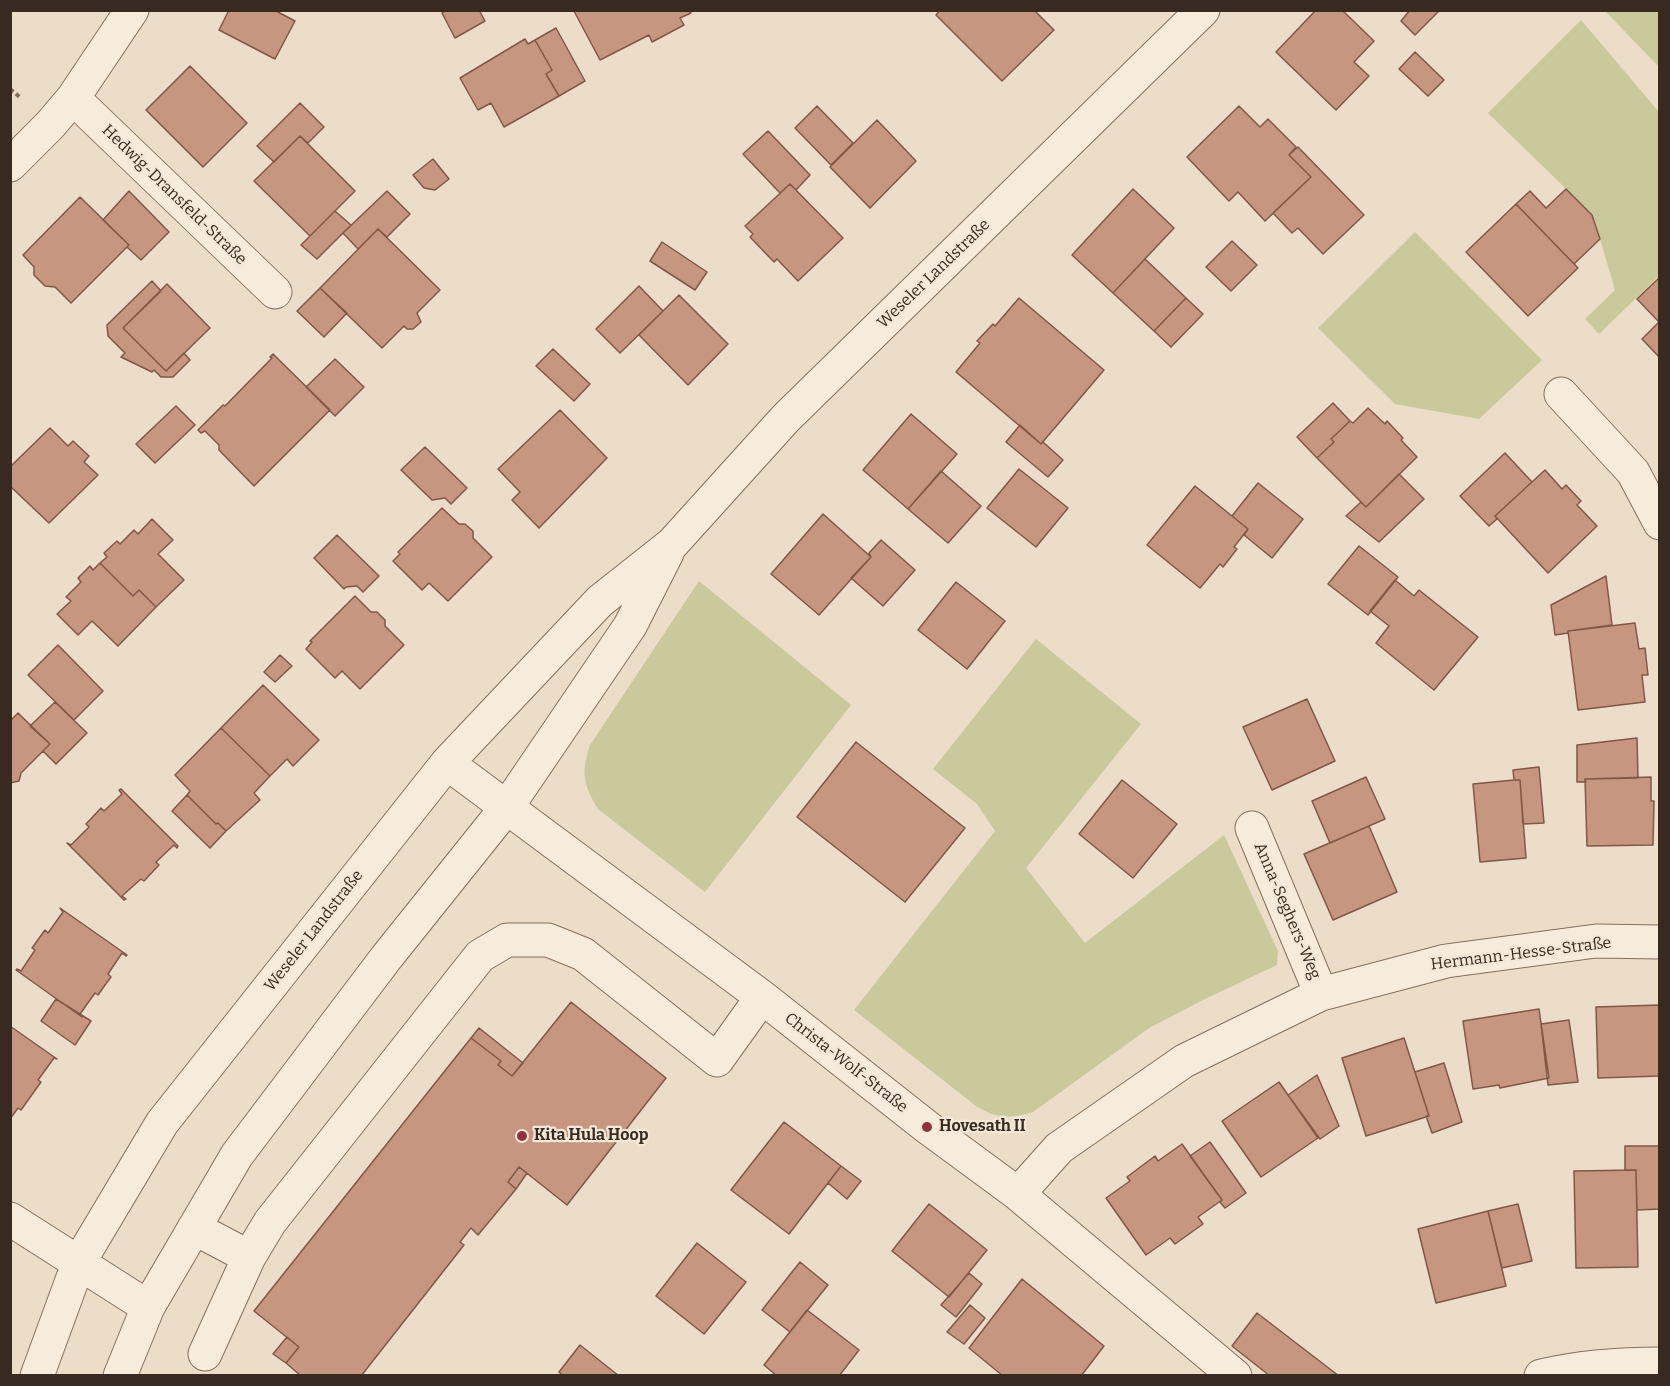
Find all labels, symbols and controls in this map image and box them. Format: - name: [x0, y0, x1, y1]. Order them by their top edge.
- street label: Hedwig-Dransfeld-Straße: [98, 121, 250, 269]
- street label: Weseler Landstraße: [874, 215, 994, 333]
- street label: Anna-Seghers-Weg: [1250, 840, 1324, 982]
- street label: Weseler Landstraße: [261, 866, 367, 996]
- street label: Hermann-Hesse-Straße: [1430, 933, 1612, 975]
- street label: Christa-Wolf-Straße: [781, 1009, 911, 1117]
- place label: Hovesath II: [939, 1117, 1025, 1137]
- marker: Hovesath II: [920, 1120, 934, 1134]
- place label: Kita Hula Hoop: [534, 1126, 649, 1146]
- marker: Kita Hula Hoop: [515, 1129, 529, 1143]

